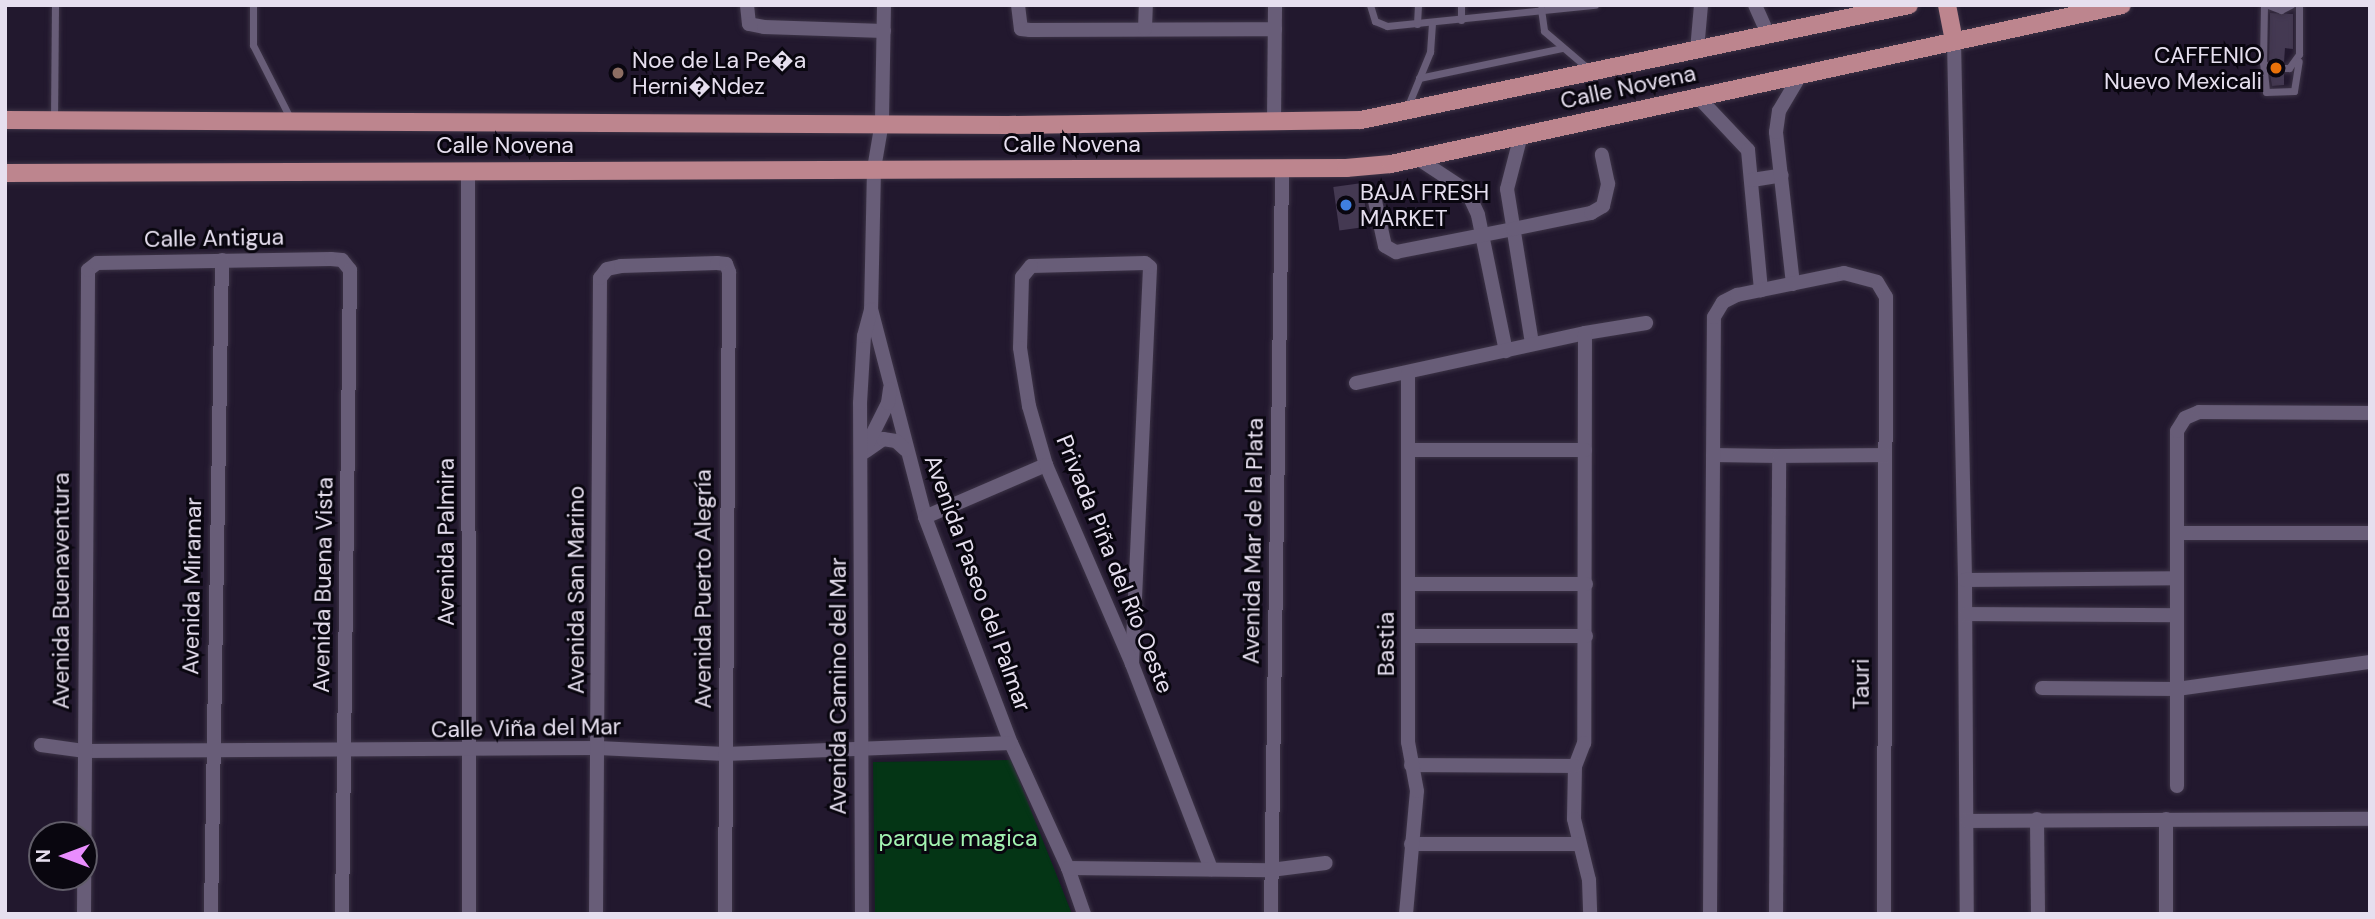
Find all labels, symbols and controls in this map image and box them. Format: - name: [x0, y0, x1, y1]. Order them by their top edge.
- place label: CAFFENIO Nuevo Mexicali: [2104, 41, 2262, 95]
- place label: Noe de La Pe�a Herni�Ndez: [632, 46, 806, 100]
- street label: Calle Novena: [1558, 59, 1698, 115]
- marker: CAFFENIO Nuevo Mexicali: [2268, 60, 2284, 76]
- marker: Noe de La Pe�a Herni�Ndez: [610, 65, 626, 81]
- street label: Calle Novena: [1003, 130, 1141, 158]
- street label: Calle Novena: [436, 131, 574, 159]
- place label: BAJA FRESH MARKET: [1360, 178, 1489, 232]
- marker: BAJA FRESH MARKET: [1338, 197, 1354, 213]
- street label: Calle Antigua: [144, 223, 284, 253]
- street label: Avenida Mar de la Plata: [1237, 418, 1269, 664]
- street label: Privada Piña del Río Oeste: [1050, 431, 1180, 697]
- street label: Avenida Paseo del Palmar: [919, 451, 1037, 715]
- street label: Avenida Palmira: [432, 458, 460, 626]
- street label: Avenida Puerto Alegría: [689, 469, 717, 709]
- street label: Avenida Buenaventura: [47, 473, 75, 709]
- street label: Avenida Buena Vista: [307, 477, 339, 693]
- street label: Avenida San Marino: [562, 486, 590, 694]
- street label: Avenida Miramar: [177, 497, 207, 675]
- street label: Avenida Camino del Mar: [824, 557, 852, 815]
- street label: Bastia: [1372, 612, 1400, 676]
- street label: Tauri: [1847, 659, 1875, 709]
- street label: Calle Viña del Mar: [431, 713, 621, 743]
- north arrow: [28, 821, 98, 891]
- park label: parque magica: [879, 824, 1037, 852]
- text: N: [31, 849, 56, 863]

